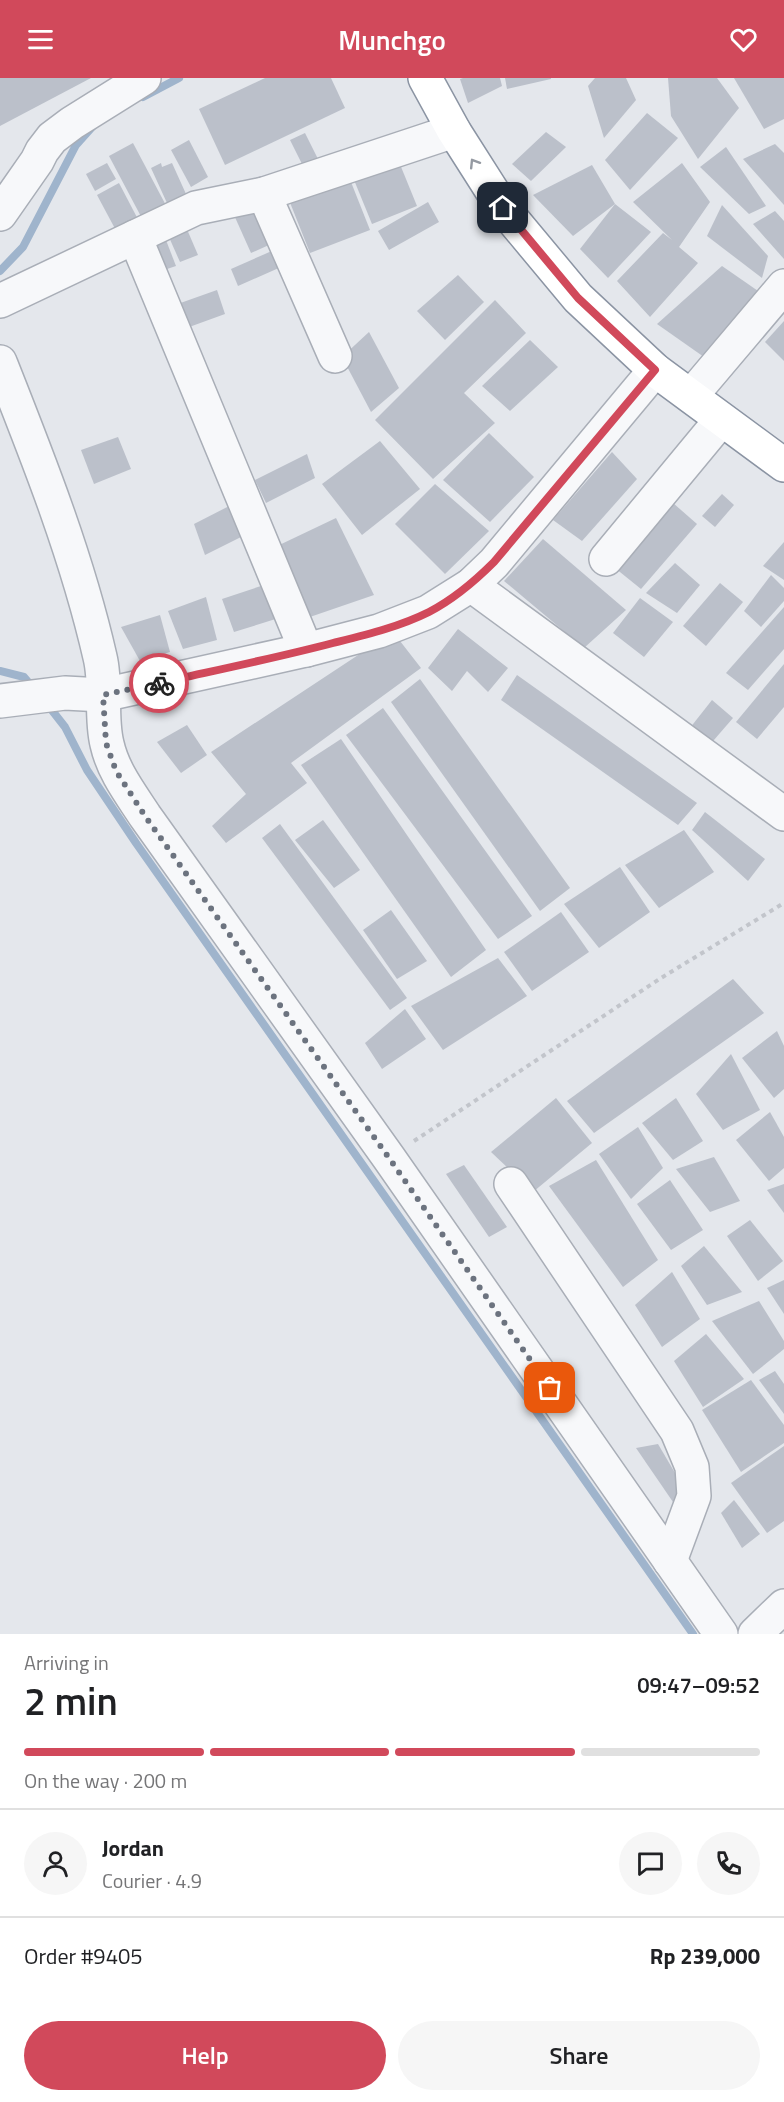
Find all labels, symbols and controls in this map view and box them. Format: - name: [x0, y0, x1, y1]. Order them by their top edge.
- text: Munchgo: [338, 19, 446, 60]
- icon: menu: [24, 23, 57, 56]
- icon: heart: [727, 23, 760, 56]
- one-way arrow: [471, 158, 482, 169]
- pin: [477, 182, 528, 233]
- icon: home: [486, 191, 519, 224]
- courier: [129, 653, 189, 713]
- icon: bike: [143, 667, 176, 700]
- pin: [524, 1362, 575, 1413]
- icon: bag: [533, 1371, 566, 1404]
- text: Arriving in: [24, 1647, 109, 1678]
- text: 09:47–09:52: [637, 1668, 760, 1702]
- text: 2 min: [24, 1671, 118, 1730]
- text: On the way · 200 m: [24, 1765, 187, 1796]
- text: Jordan: [102, 1831, 164, 1865]
- button: person: [24, 1832, 87, 1895]
- button: chat: [619, 1832, 682, 1895]
- button: phone: [697, 1832, 760, 1895]
- text: Courier · 4.9: [102, 1865, 202, 1896]
- text: Order #9405: [24, 1939, 143, 1973]
- text: Rp 239,000: [650, 1939, 760, 1973]
- button: Help: [24, 2021, 386, 2090]
- button: Share: [398, 2021, 760, 2090]

